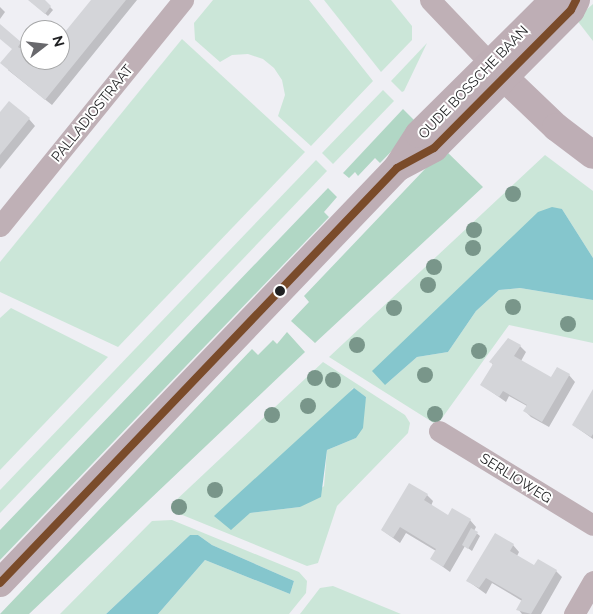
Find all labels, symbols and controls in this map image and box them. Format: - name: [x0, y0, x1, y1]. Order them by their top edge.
- north arrow: [20, 20, 70, 70]
- street label: OUDE BOSSCHE BAAN: [415, 22, 531, 142]
- text: N: [49, 34, 68, 48]
- street label: PALLADIOSTRAAT: [48, 61, 136, 165]
- unlabelled marker: [275, 286, 285, 296]
- street label: SERLIOWEG: [477, 449, 555, 507]

